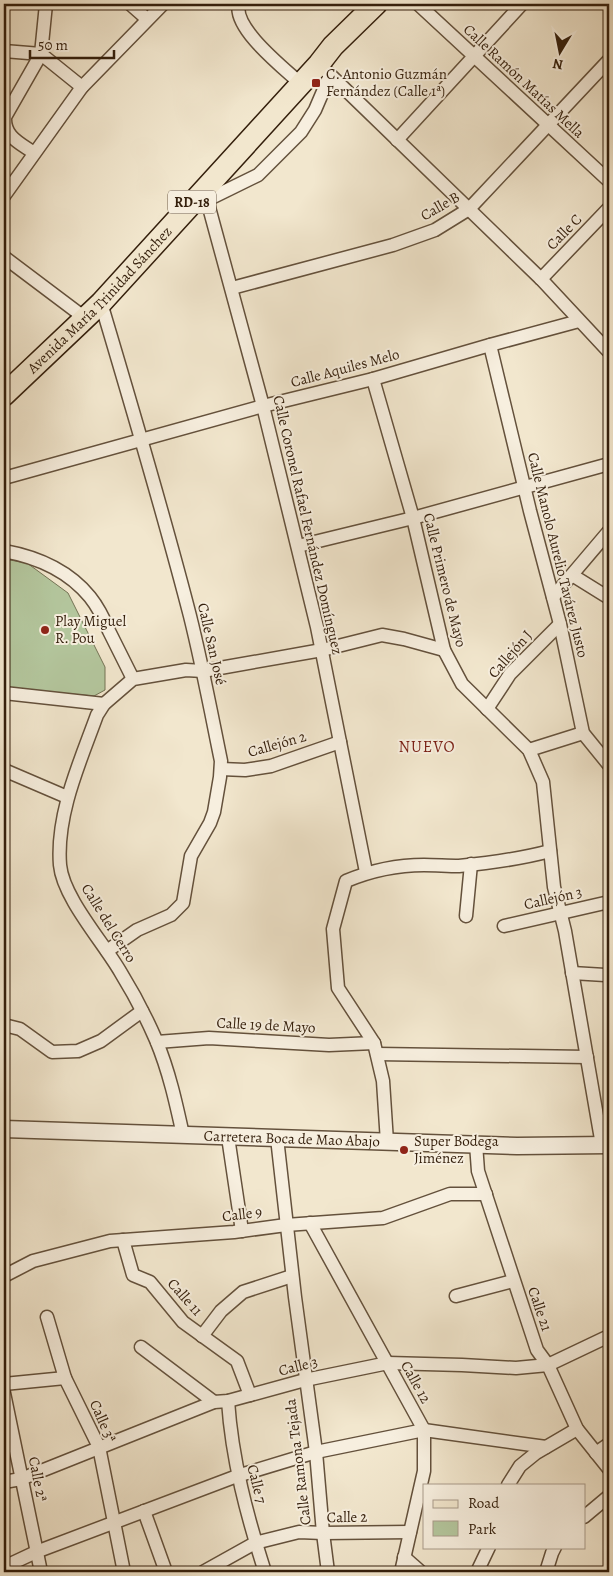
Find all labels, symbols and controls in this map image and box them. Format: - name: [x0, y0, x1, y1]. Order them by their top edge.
- street label: Calle Ramón Matías Mella: [459, 20, 589, 142]
- scale bar: [30, 28, 114, 60]
- north arrow: [536, 28, 586, 78]
- text: 50 m: [38, 35, 68, 55]
- text: N: [551, 54, 565, 75]
- place label: C. Antonio Guzmán Fernández (Calle 1ª): [326, 64, 447, 101]
- marker: C. Antonio Guzmán Fernández (Calle 1ª): [310, 77, 322, 89]
- street label: Calle B: [417, 187, 463, 225]
- road number: RD-18: [168, 190, 216, 213]
- street label: Calle C: [542, 210, 586, 254]
- street label: Avenida María Trinidad Sánchez: [22, 222, 176, 378]
- street label: Calle Aquiles Melo: [288, 344, 402, 392]
- street label: Calle Coronel Rafael Fernández Domínguez: [268, 393, 348, 657]
- street label: Calle Manolo Aurelio Tavárez Justo: [523, 450, 593, 660]
- street label: Calle Primero de Mayo: [419, 511, 471, 649]
- street label: Calle San José: [193, 601, 231, 687]
- place label: Play Miguel R. Pou: [55, 611, 126, 648]
- marker: Play Miguel R. Pou: [39, 624, 51, 636]
- street label: Callejón J: [484, 626, 537, 682]
- street label: Callejón 2: [245, 726, 309, 762]
- district label: NUEVO: [398, 736, 456, 758]
- street label: Calle del Cerro: [77, 880, 141, 966]
- street label: Callejón 3: [522, 882, 584, 914]
- street label: Calle 19 de Mayo: [216, 1012, 316, 1038]
- street label: Carretera Boca de Mao Abajo: [203, 1126, 380, 1151]
- place label: Super Bodega Jiménez: [414, 1131, 499, 1168]
- marker: Super Bodega Jiménez: [398, 1144, 410, 1156]
- street label: Calle 9: [221, 1202, 263, 1226]
- street label: Calle 11: [163, 1274, 207, 1320]
- street label: Calle 21: [523, 1284, 557, 1334]
- street label: Calle 3: [276, 1352, 320, 1380]
- street label: Calle 12: [396, 1357, 436, 1407]
- street label: Calle 3ª: [85, 1397, 121, 1446]
- street label: Calle Ramona Tejada: [280, 1398, 316, 1526]
- street label: Calle 2ª: [24, 1455, 52, 1503]
- street label: Calle 7: [242, 1462, 272, 1506]
- legend: [423, 1484, 586, 1548]
- text: Road: [468, 1493, 500, 1513]
- street label: Calle 2: [327, 1507, 367, 1527]
- text: Park: [468, 1519, 497, 1539]

